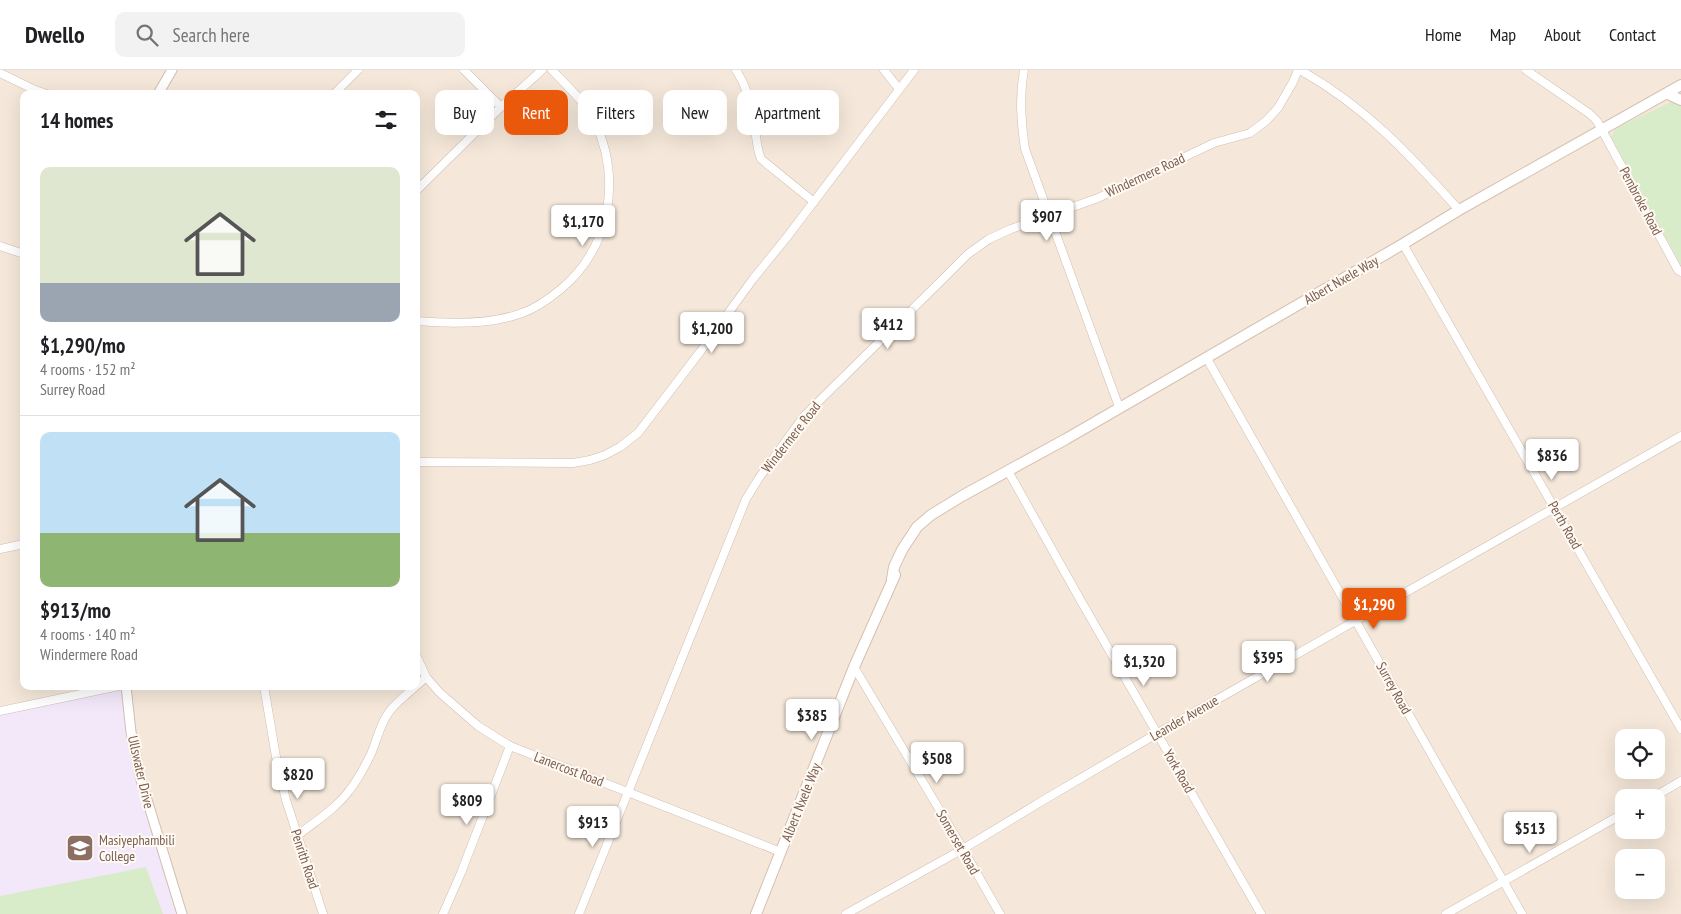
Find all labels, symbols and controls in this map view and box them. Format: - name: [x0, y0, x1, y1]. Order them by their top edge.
- search box: [115, 12, 465, 57]
- text: Dwello: [25, 19, 85, 50]
- icon: search: [133, 21, 161, 49]
- text: Search here: [173, 23, 250, 47]
- text: Home: [1425, 23, 1462, 46]
- text: Map: [1490, 23, 1516, 46]
- text: About: [1544, 23, 1581, 46]
- text: Contact: [1609, 23, 1656, 46]
- chip: Buy: [435, 90, 494, 135]
- chip: Rent: [504, 90, 568, 135]
- chip: Filters: [578, 90, 653, 135]
- chip: New: [663, 90, 727, 135]
- chip: Apartment: [737, 90, 839, 135]
- icon: filters: [372, 106, 400, 134]
- text: 14 homes: [40, 107, 113, 134]
- street label: Windermere Road: [1102, 149, 1188, 201]
- street label: Pembroke Road: [1616, 164, 1666, 238]
- icon: home: [175, 199, 265, 289]
- pin: $907: [1017, 200, 1077, 242]
- pin: $1,170: [542, 204, 624, 247]
- text: $907: [1032, 206, 1062, 226]
- text: $1,170: [562, 211, 604, 231]
- street label: Albert Nxele Way: [1300, 251, 1382, 309]
- pin: $412: [858, 308, 918, 350]
- pin: $1,200: [671, 312, 753, 354]
- text: $412: [873, 314, 903, 334]
- text: $1,200: [691, 318, 733, 338]
- text: $1,290/mo: [40, 332, 125, 359]
- text: 4 rooms · 152 m²: [40, 359, 136, 379]
- text: Surrey Road: [40, 379, 105, 399]
- street label: Windermere Road: [758, 398, 824, 476]
- pin: $836: [1522, 438, 1582, 481]
- text: $836: [1537, 445, 1567, 465]
- icon: home: [175, 465, 265, 555]
- street label: Perth Road: [1544, 498, 1586, 552]
- pin: $1,290: [1333, 588, 1415, 630]
- text: $1,290: [1353, 594, 1395, 614]
- text: $913/mo: [40, 597, 111, 624]
- text: 4 rooms · 140 m²: [40, 624, 136, 644]
- pin: $395: [1238, 640, 1298, 683]
- text: Windermere Road: [40, 644, 138, 664]
- pin: $1,320: [1103, 644, 1185, 687]
- text: $395: [1253, 647, 1283, 667]
- text: $1,320: [1123, 651, 1165, 671]
- street label: Surrey Road: [1372, 659, 1416, 717]
- street label: Leander Avenue: [1146, 691, 1222, 745]
- pin: $385: [782, 698, 842, 741]
- text: $385: [797, 705, 827, 725]
- map controls: [1615, 729, 1665, 899]
- button: locate: [1615, 729, 1665, 779]
- street label: Ullswater Drive: [124, 734, 158, 810]
- pin: $508: [907, 742, 967, 784]
- street label: York Road: [1159, 746, 1199, 796]
- street label: Lanercost Road: [532, 747, 606, 791]
- text: $508: [922, 748, 952, 768]
- pin: $820: [268, 758, 328, 800]
- street label: Albert Nxele Way: [777, 759, 825, 844]
- text: $820: [283, 764, 313, 784]
- pin: $809: [437, 784, 497, 826]
- button: +: [1615, 789, 1665, 839]
- text: $809: [452, 790, 482, 810]
- pin: $913: [563, 806, 623, 848]
- street label: Somerset Road: [932, 806, 984, 878]
- text: $913: [578, 812, 608, 832]
- pin: $513: [1500, 812, 1560, 854]
- text: $513: [1515, 818, 1545, 838]
- street label: Penrith Road: [287, 827, 323, 891]
- place label: Masiyephambili College: [99, 831, 175, 865]
- school or university icon: Masiyephambili College: [65, 833, 95, 863]
- button: −: [1615, 849, 1665, 899]

